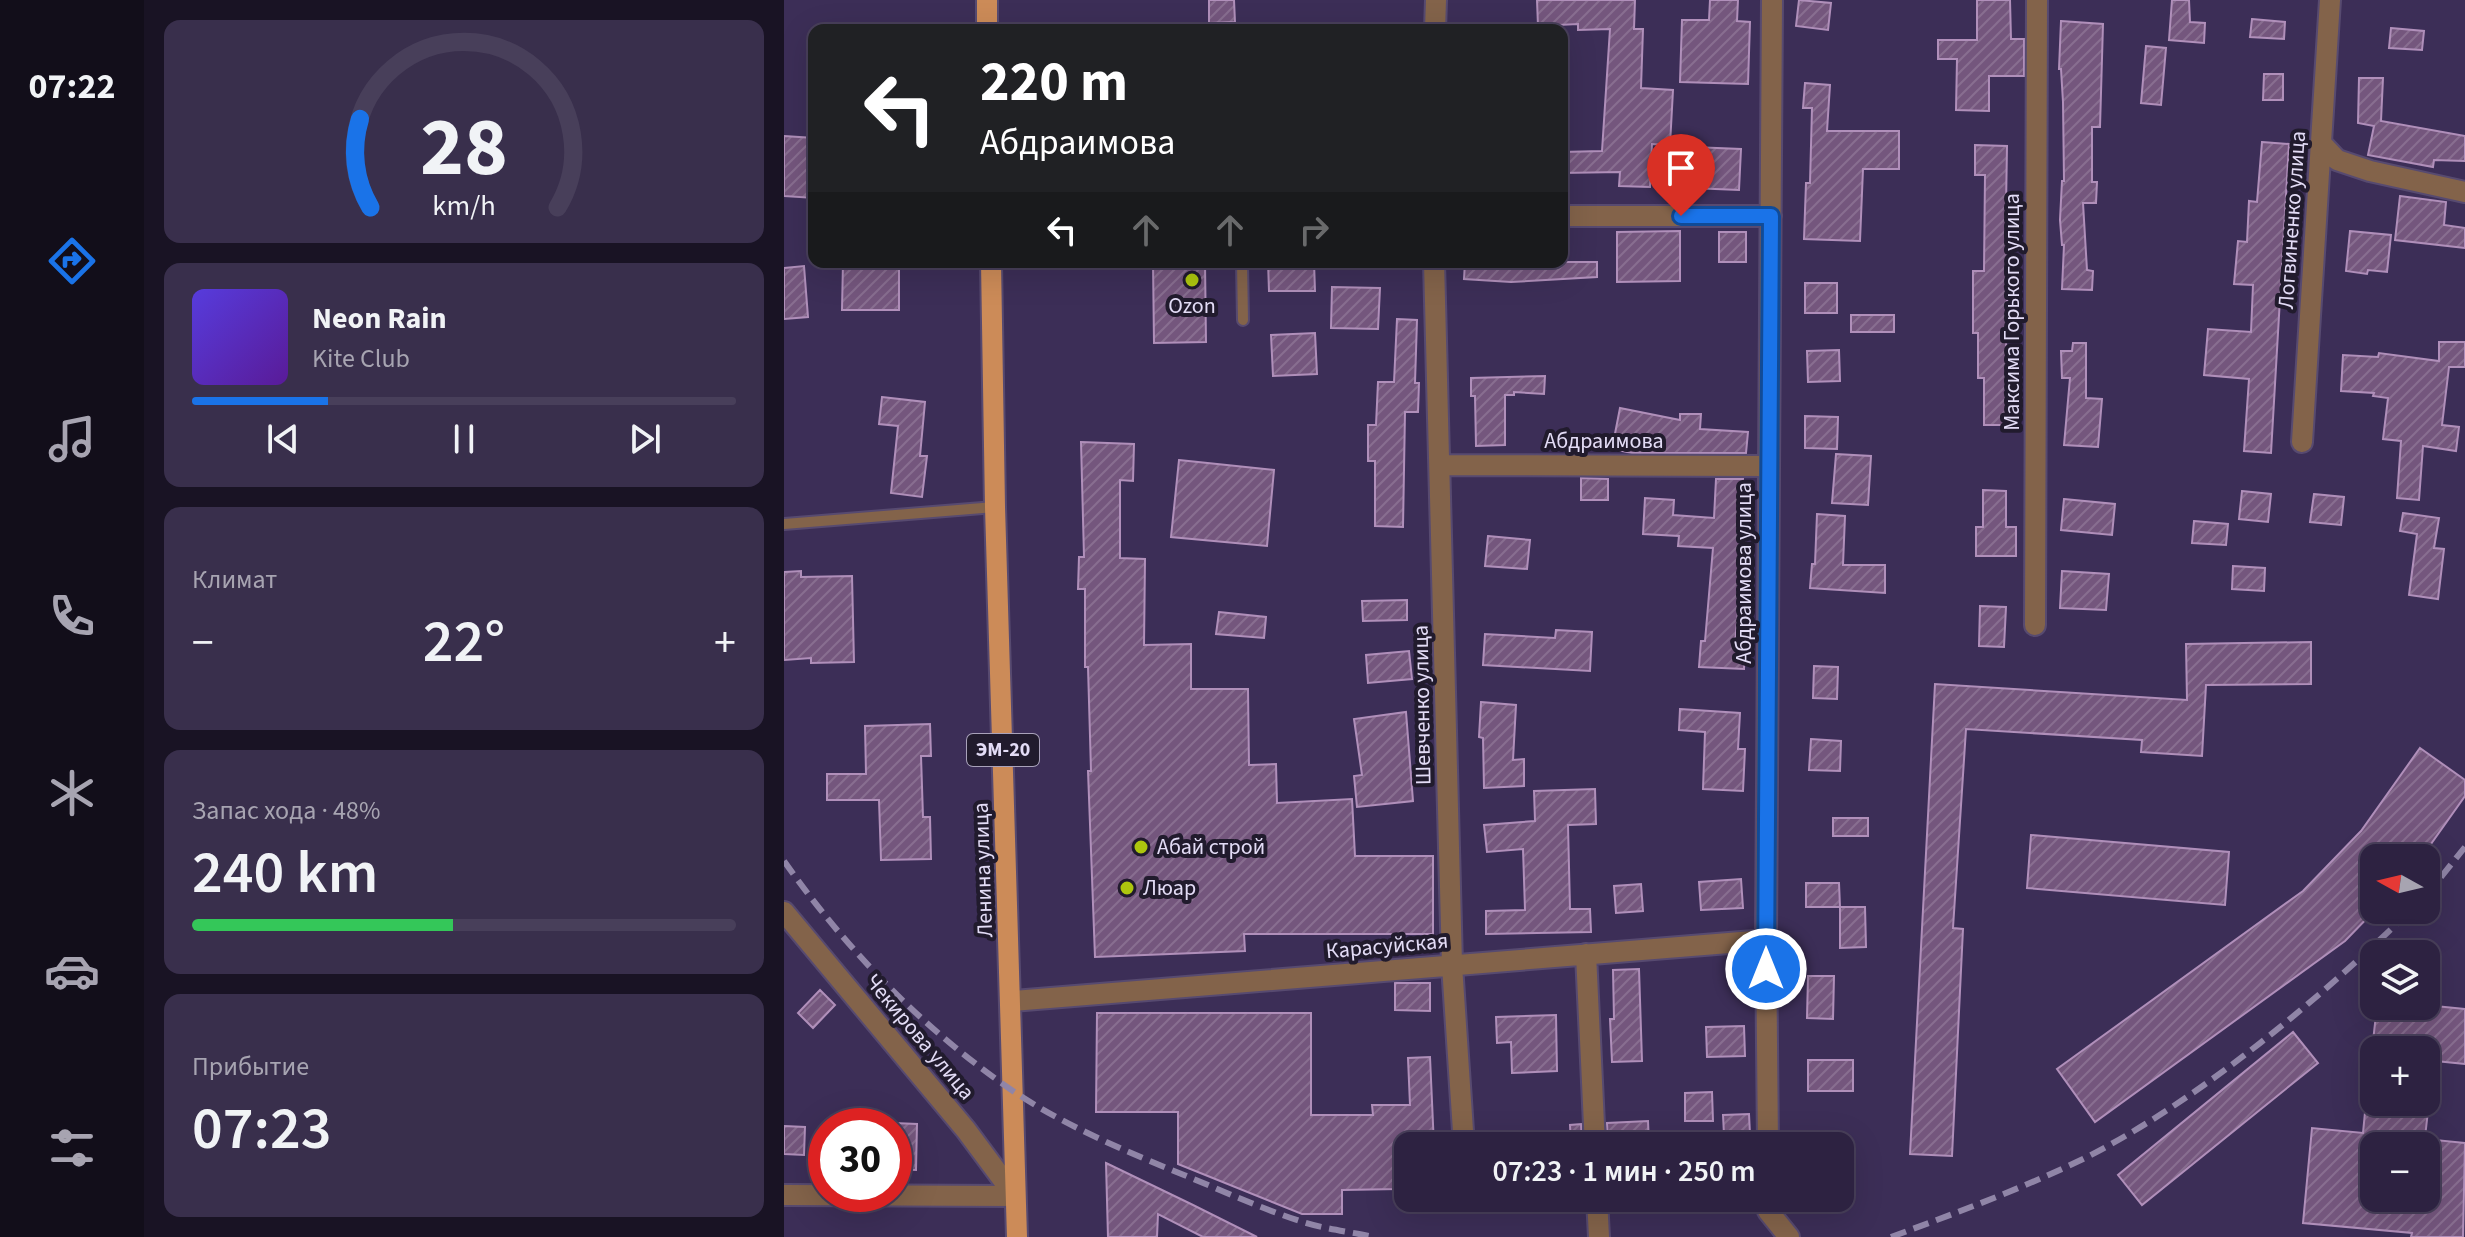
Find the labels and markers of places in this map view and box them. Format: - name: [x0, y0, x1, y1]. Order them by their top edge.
- pin: [1647, 134, 1715, 216]
- marker: Ozon: [1183, 271, 1201, 289]
- place label: Ozon: [1168, 290, 1216, 322]
- place label: Абай строй: [1157, 831, 1265, 863]
- marker: Абай строй: [1132, 838, 1150, 856]
- place label: Люар: [1143, 872, 1196, 904]
- marker: Люар: [1118, 879, 1136, 897]

